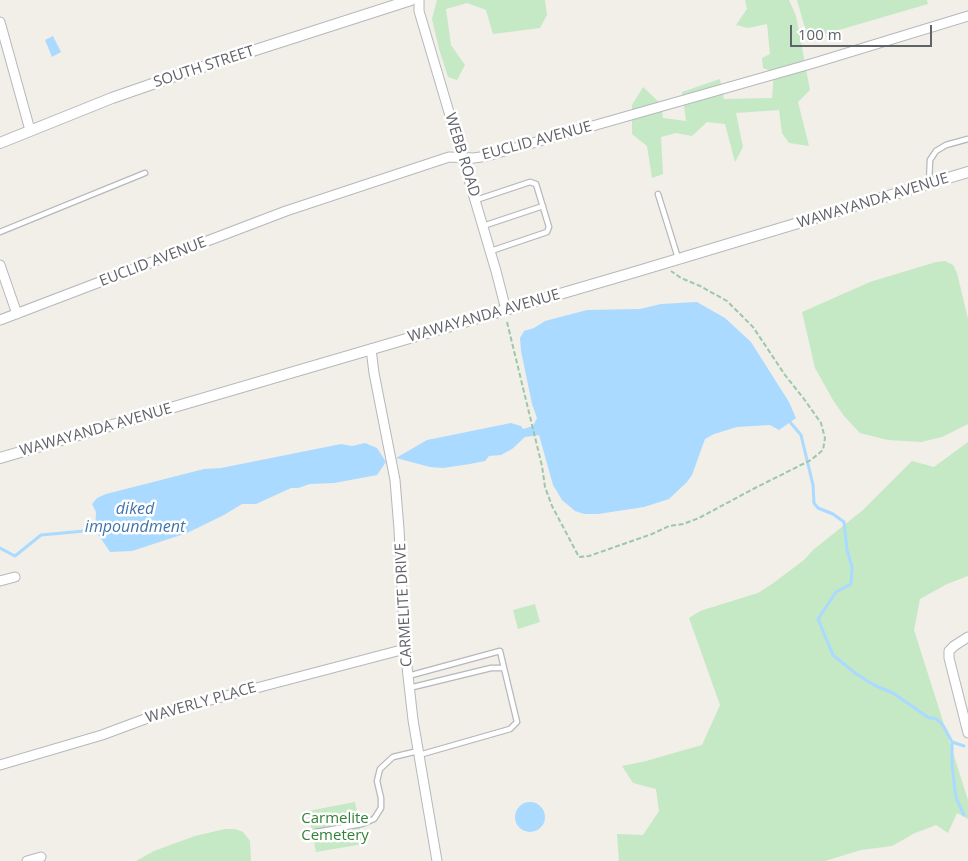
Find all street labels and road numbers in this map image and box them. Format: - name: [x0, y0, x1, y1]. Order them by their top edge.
- street label: SOUTH STREET: [151, 42, 257, 92]
- street label: WEBB ROAD: [441, 111, 483, 199]
- street label: EUCLID AVENUE: [480, 118, 594, 164]
- street label: WAWAYANDA AVENUE: [795, 169, 951, 233]
- street label: EUCLID AVENUE: [97, 233, 209, 291]
- street label: WAWAYANDA AVENUE: [406, 286, 562, 346]
- street label: WAWAYANDA AVENUE: [18, 400, 174, 460]
- street label: CARMELITE DRIVE: [392, 543, 416, 667]
- street label: WAVERLY PLACE: [144, 679, 258, 727]

